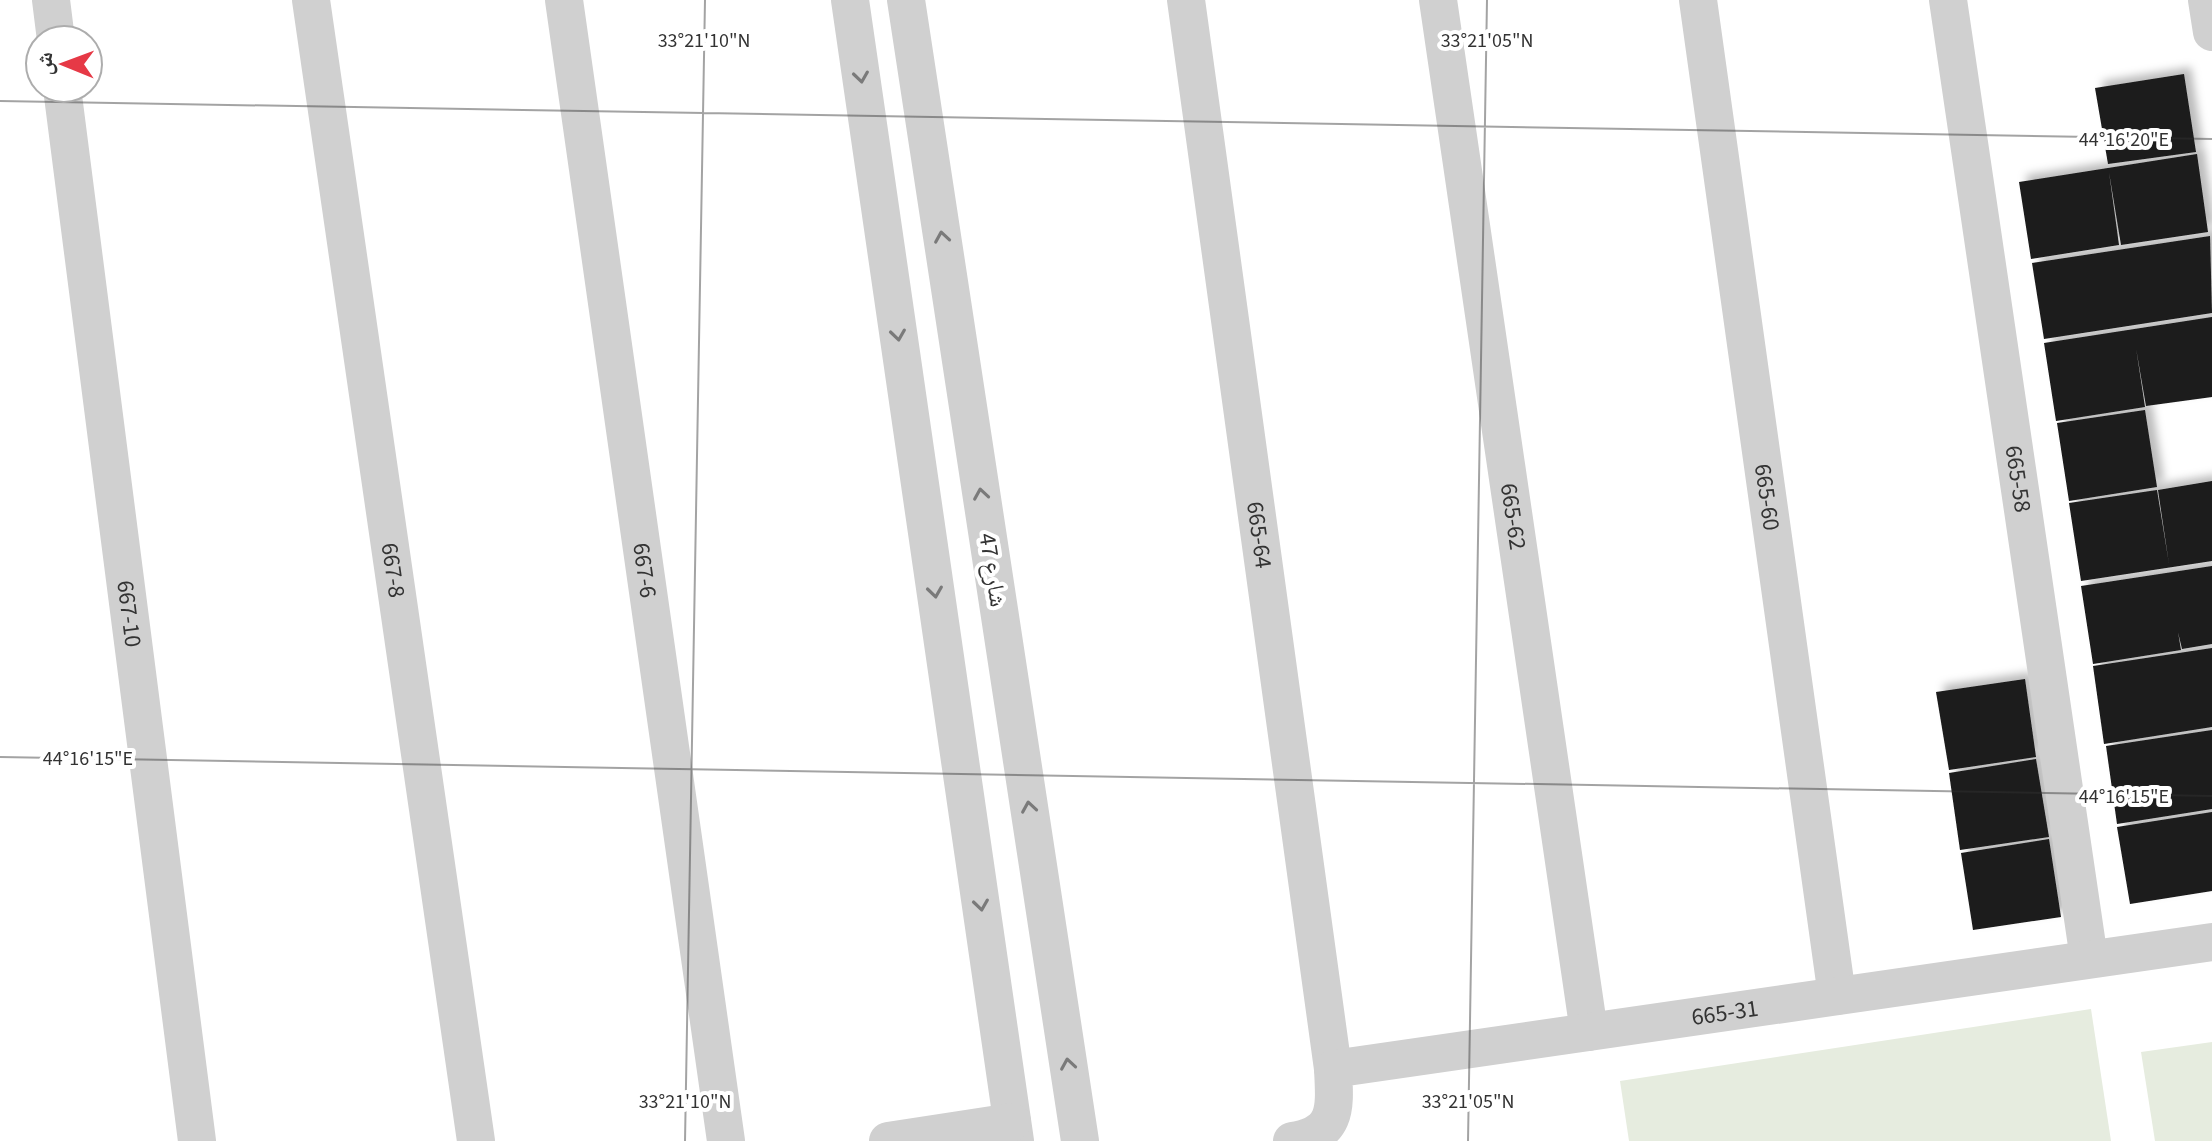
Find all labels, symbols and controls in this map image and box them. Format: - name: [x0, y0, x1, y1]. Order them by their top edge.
- north arrow: [24, 24, 104, 104]
- text: 33°21'10"N: [658, 27, 750, 55]
- text: 33°21'05"N: [1441, 27, 1533, 55]
- text: ش: [29, 52, 61, 76]
- one-way arrow: [852, 70, 869, 84]
- text: 44°16'20"E: [2079, 126, 2169, 154]
- one-way arrow: [934, 231, 951, 244]
- one-way arrow: [889, 328, 906, 341]
- street label: 665-58: [1996, 443, 2040, 515]
- street label: 665-60: [1745, 462, 1789, 533]
- street label: 665-62: [1491, 481, 1535, 552]
- one-way arrow: [974, 488, 991, 501]
- street label: 665-64: [1237, 499, 1281, 571]
- street label: شارع 47: [969, 531, 1016, 610]
- street label: 667-8: [372, 540, 414, 600]
- street label: 667-6: [623, 541, 666, 600]
- street label: 667-10: [107, 578, 151, 649]
- one-way arrow: [926, 585, 943, 599]
- text: 44°16'15"E: [43, 745, 133, 773]
- text: 44°16'15"E: [2079, 783, 2169, 811]
- one-way arrow: [1021, 800, 1038, 814]
- one-way arrow: [972, 898, 989, 911]
- street label: 665-31: [1689, 991, 1761, 1035]
- one-way arrow: [1060, 1057, 1077, 1071]
- text: 33°21'10"N: [639, 1088, 731, 1116]
- text: 33°21'05"N: [1422, 1088, 1514, 1116]

